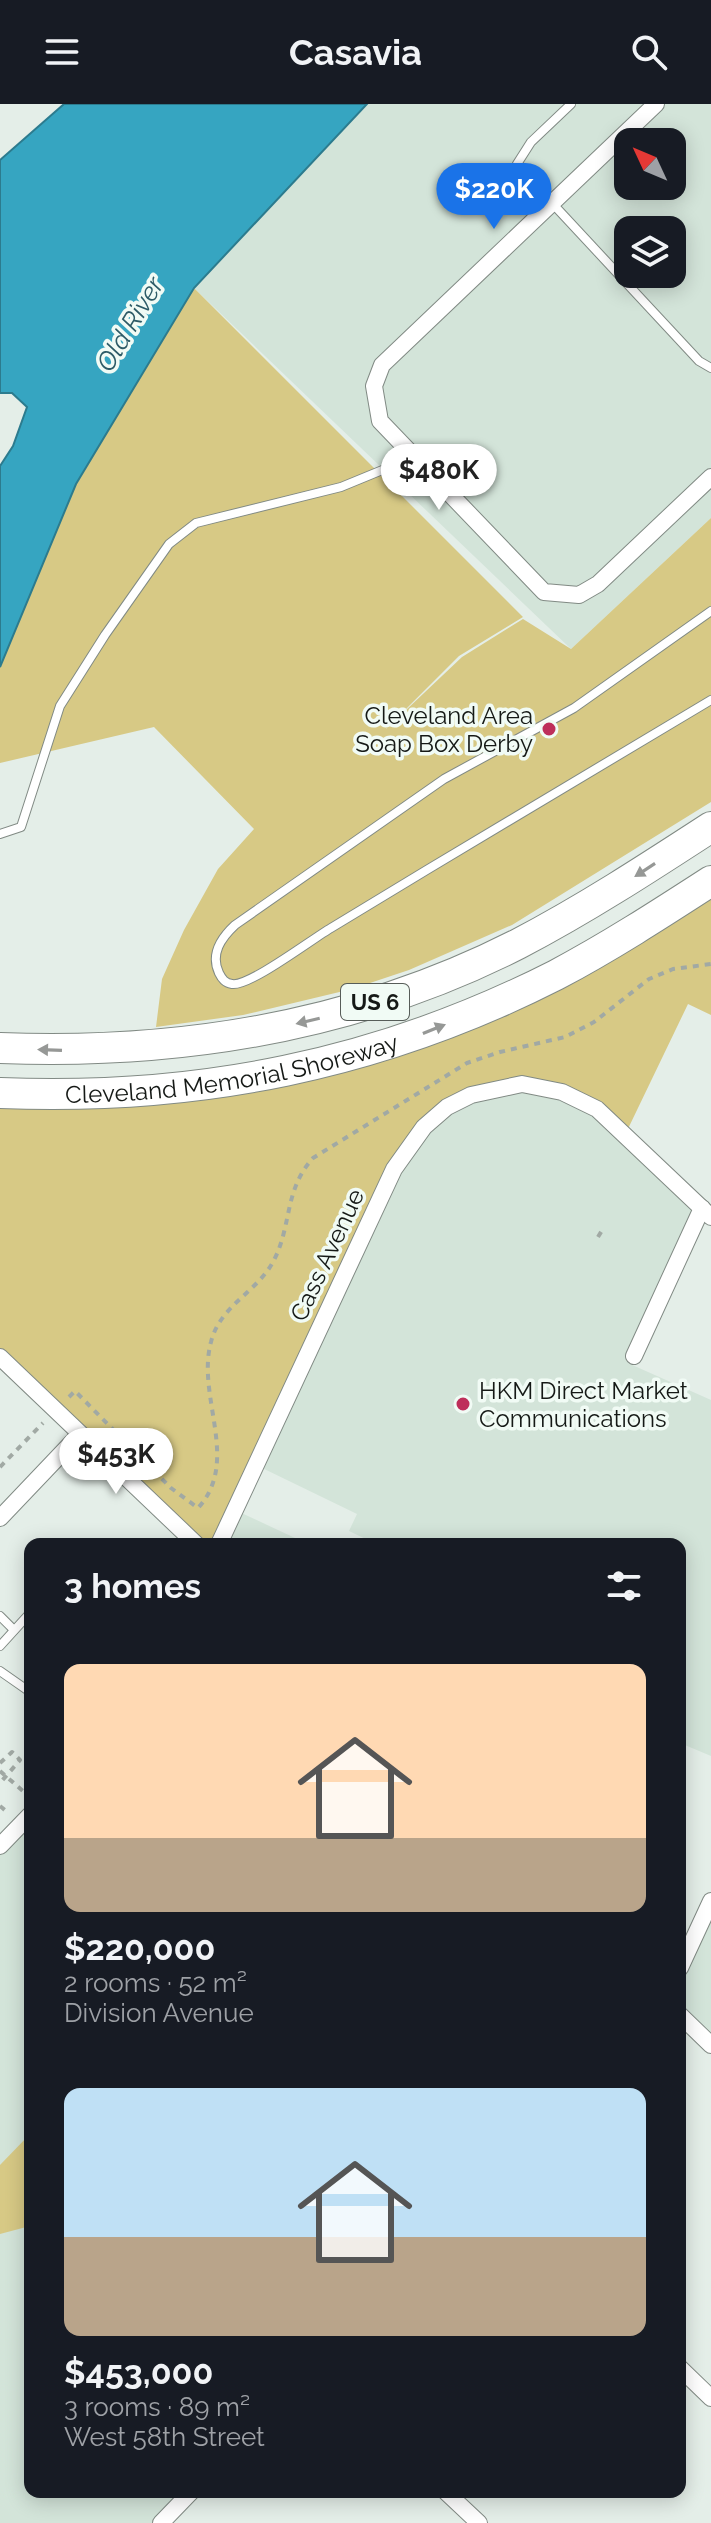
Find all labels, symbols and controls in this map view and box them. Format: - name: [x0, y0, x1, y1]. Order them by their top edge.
- icon: menu: [40, 30, 84, 74]
- icon: search: [627, 30, 671, 74]
- text: Casavia: [289, 31, 422, 73]
- north arrow: [614, 128, 686, 200]
- map controls: [614, 128, 686, 288]
- pin: $220K: [438, 163, 550, 231]
- text: $220K: [454, 174, 534, 204]
- button: layers: [614, 216, 686, 288]
- water label: Old River: [90, 270, 170, 377]
- pin: $480K: [383, 444, 495, 512]
- text: $480K: [399, 455, 479, 485]
- place label: Cleveland Area Soap Box Derby: [355, 701, 533, 758]
- marker: Cleveland Area Soap Box Derby: [540, 720, 558, 738]
- one-way arrow: [635, 862, 656, 877]
- road number: US 6: [341, 984, 409, 1020]
- one-way arrow: [295, 1015, 320, 1028]
- one-way arrow: [422, 1022, 446, 1035]
- street label: Cleveland Memorial Shoreway: [65, 1027, 402, 1109]
- one-way arrow: [37, 1043, 62, 1056]
- street label: Cass Avenue: [284, 1184, 370, 1326]
- place label: HKM Direct Market Communications: [479, 1376, 688, 1433]
- marker: HKM Direct Market Communications: [454, 1395, 472, 1413]
- pin: $453K: [60, 1428, 172, 1496]
- text: $453K: [77, 1439, 155, 1469]
- icon: filters: [602, 1564, 646, 1608]
- text: 3 homes: [64, 1566, 201, 1606]
- icon: home: [283, 1716, 427, 1860]
- text: $220,000: [64, 1928, 215, 1968]
- text: 2 rooms · 52 m²: [64, 1968, 247, 1998]
- text: Division Avenue: [64, 1998, 254, 2028]
- icon: home: [283, 2140, 427, 2284]
- text: $453,000: [64, 2352, 213, 2392]
- text: 3 rooms · 89 m²: [64, 2392, 250, 2422]
- text: West 58th Street: [64, 2422, 265, 2452]

